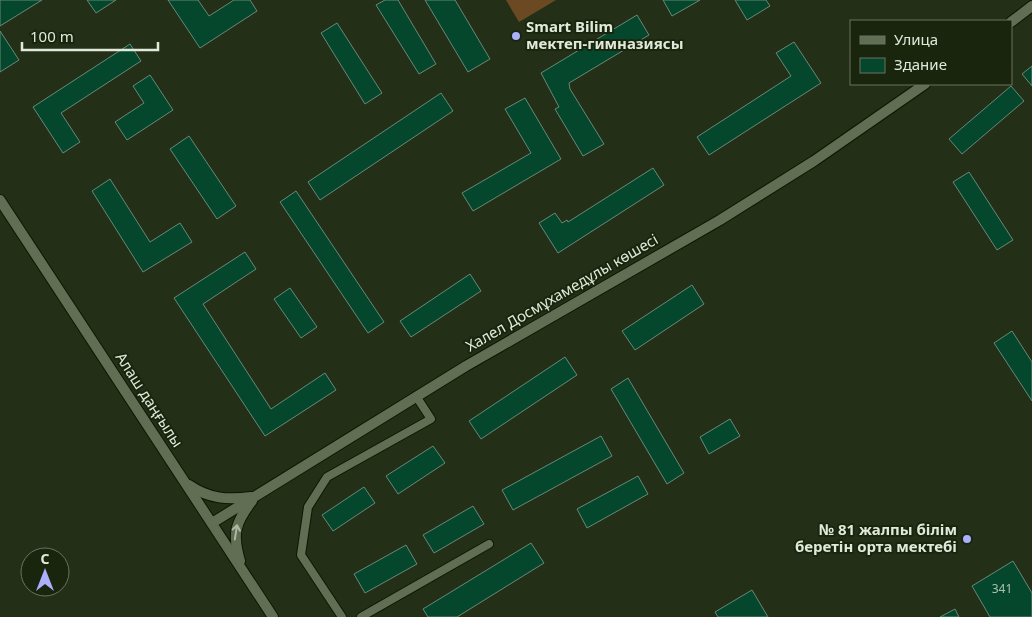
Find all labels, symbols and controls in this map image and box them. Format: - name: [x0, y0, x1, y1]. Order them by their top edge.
- place label: Smart Bilim мектеп-гимназиясы: [526, 16, 683, 53]
- scale bar: [22, 20, 159, 52]
- legend: [850, 20, 1012, 85]
- text: 100 m: [30, 26, 74, 46]
- text: Улица: [894, 29, 938, 49]
- marker: Smart Bilim мектеп-гимназиясы: [510, 30, 522, 42]
- text: Здание: [894, 54, 947, 74]
- street label: Халел Досмұхамедұлы көшесі: [462, 229, 661, 356]
- street label: Алаш даңғылы: [112, 348, 188, 451]
- place label: № 81 жалпы білім беретін орта мектебі: [795, 519, 957, 556]
- one-way arrow: [232, 524, 242, 540]
- marker: № 81 жалпы білім беретін орта мектебі: [961, 533, 973, 545]
- north arrow: [20, 547, 70, 597]
- text: С: [40, 549, 50, 568]
- house number: 341: [992, 580, 1012, 597]

